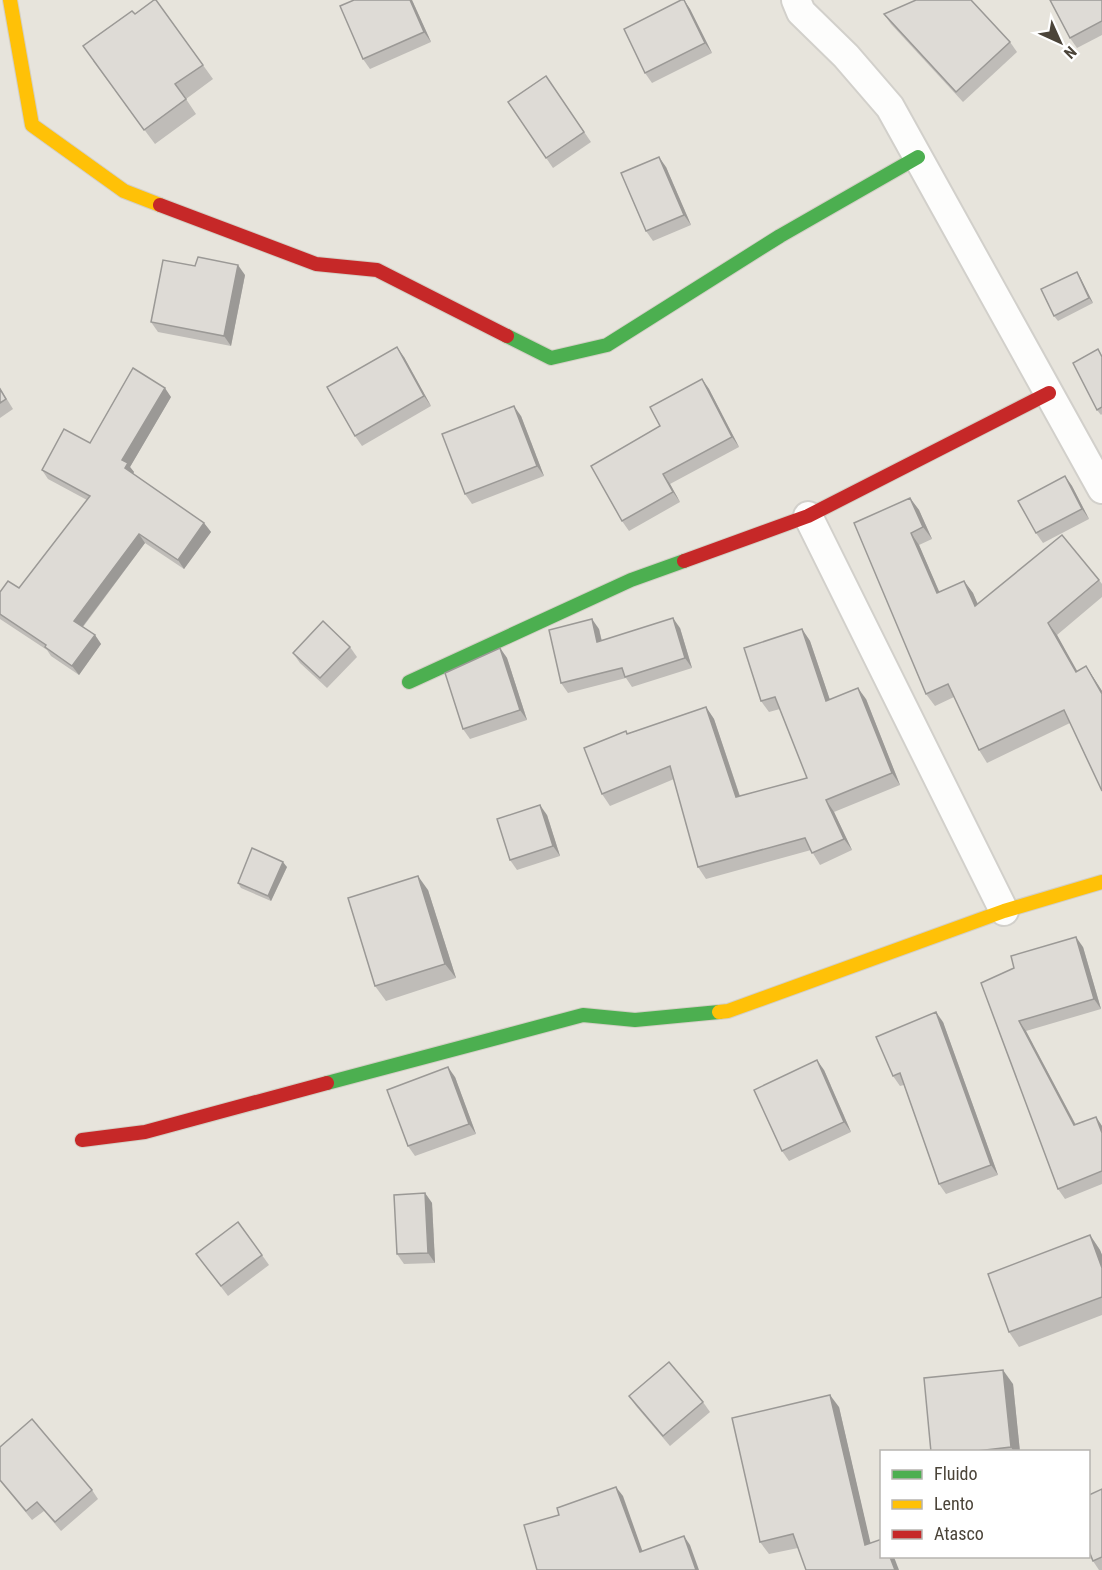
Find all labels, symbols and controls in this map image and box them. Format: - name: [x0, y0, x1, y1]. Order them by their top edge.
- north arrow: [1030, 12, 1090, 72]
- text: N: [1060, 42, 1080, 62]
- legend: [880, 1450, 1090, 1558]
- text: Fluido: [934, 1463, 978, 1484]
- text: Lento: [934, 1493, 974, 1514]
- text: Atasco: [934, 1523, 984, 1544]

